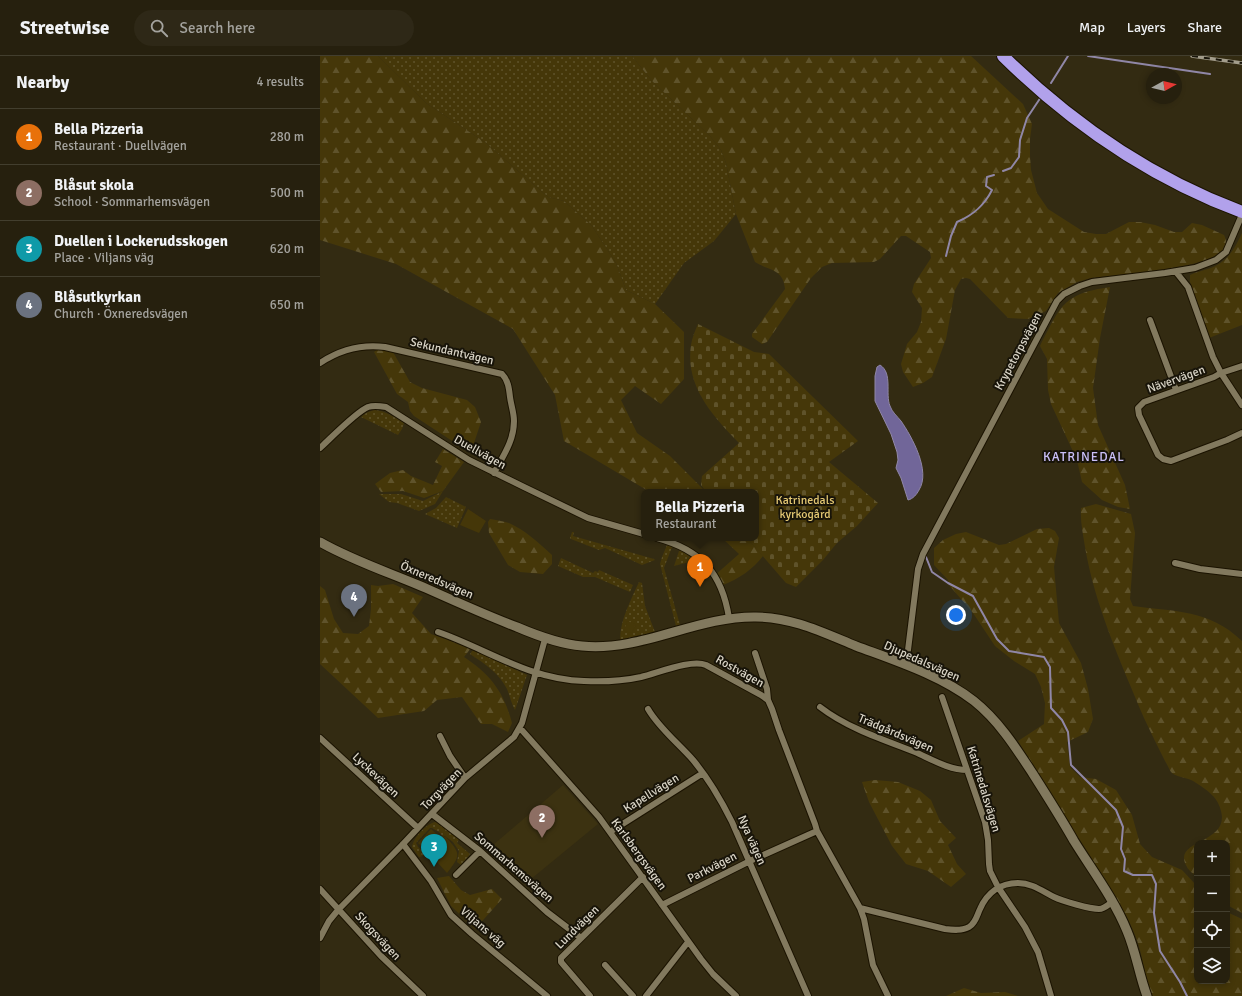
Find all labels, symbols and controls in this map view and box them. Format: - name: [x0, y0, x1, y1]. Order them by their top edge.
- search box: [134, 10, 414, 46]
- text: Streetwise: [20, 16, 110, 40]
- icon: search: [148, 17, 170, 39]
- text: Search here: [180, 19, 255, 37]
- text: Map: [1079, 19, 1105, 36]
- text: Layers: [1127, 19, 1166, 36]
- text: Share: [1188, 19, 1222, 36]
- north arrow: [1146, 68, 1182, 104]
- text: Nearby: [16, 72, 69, 93]
- text: 4 results: [256, 74, 304, 90]
- text: Bella Pizzeria: [54, 120, 143, 138]
- text: 1: [25, 129, 33, 145]
- text: 280 m: [270, 129, 304, 145]
- text: Restaurant · Duellvägen: [54, 138, 187, 154]
- text: Blåsut skola: [54, 176, 134, 194]
- text: 2: [25, 185, 33, 201]
- text: 500 m: [270, 185, 304, 201]
- text: School · Sommarhemsvägen: [54, 194, 210, 210]
- text: Duellen i Lockerudsskogen: [54, 232, 228, 250]
- text: 3: [25, 241, 33, 257]
- text: 620 m: [270, 241, 304, 257]
- text: Place · Viljans väg: [54, 250, 154, 266]
- text: Blåsutkyrkan: [54, 288, 141, 306]
- text: 4: [25, 297, 33, 313]
- text: 650 m: [270, 297, 304, 313]
- text: Church · Öxneredsvägen: [54, 306, 188, 322]
- street label: Krypetorpsvägen: [991, 309, 1045, 393]
- street label: Sekundantvägen: [409, 335, 495, 368]
- street label: Nävervägen: [1145, 362, 1207, 397]
- street label: Duellvägen: [451, 432, 509, 473]
- district label: KATRINEDAL: [1043, 449, 1125, 465]
- popup: [641, 489, 759, 541]
- park label: Katrinedals kyrkogård: [776, 493, 834, 522]
- text: Bella Pizzeria: [655, 498, 745, 516]
- text: Restaurant: [655, 516, 716, 532]
- pin: 1: [687, 554, 713, 587]
- street label: Öxneredsvägen: [398, 558, 476, 603]
- pin: 4: [341, 584, 367, 617]
- your location: [946, 605, 966, 625]
- street label: Djupedalsvägen: [881, 638, 962, 685]
- street label: Rostvägen: [713, 652, 767, 691]
- street label: Trädgårdsvägen: [856, 711, 936, 756]
- street label: Katrinedalsvägen: [963, 744, 1004, 834]
- street label: Lyckevägen: [349, 750, 402, 801]
- street label: Torgvägen: [418, 765, 465, 813]
- street label: Kapellvägen: [621, 770, 682, 816]
- pin: 2: [529, 805, 555, 838]
- street label: Nya vägen: [734, 813, 769, 867]
- street label: Karlsbergsvägen: [608, 815, 670, 893]
- street label: Sommarhemsvägen: [471, 829, 556, 906]
- pin: 3: [421, 834, 447, 867]
- map controls: [1194, 840, 1230, 984]
- button: +: [1194, 840, 1230, 876]
- street label: Parkvägen: [685, 849, 739, 886]
- button: −: [1194, 876, 1230, 912]
- street label: Lundvägen: [552, 902, 602, 952]
- street label: Viljans väg: [457, 904, 508, 951]
- street label: Skogsvägen: [351, 909, 404, 964]
- button: locate: [1194, 912, 1230, 948]
- button: layers: [1194, 948, 1230, 984]

